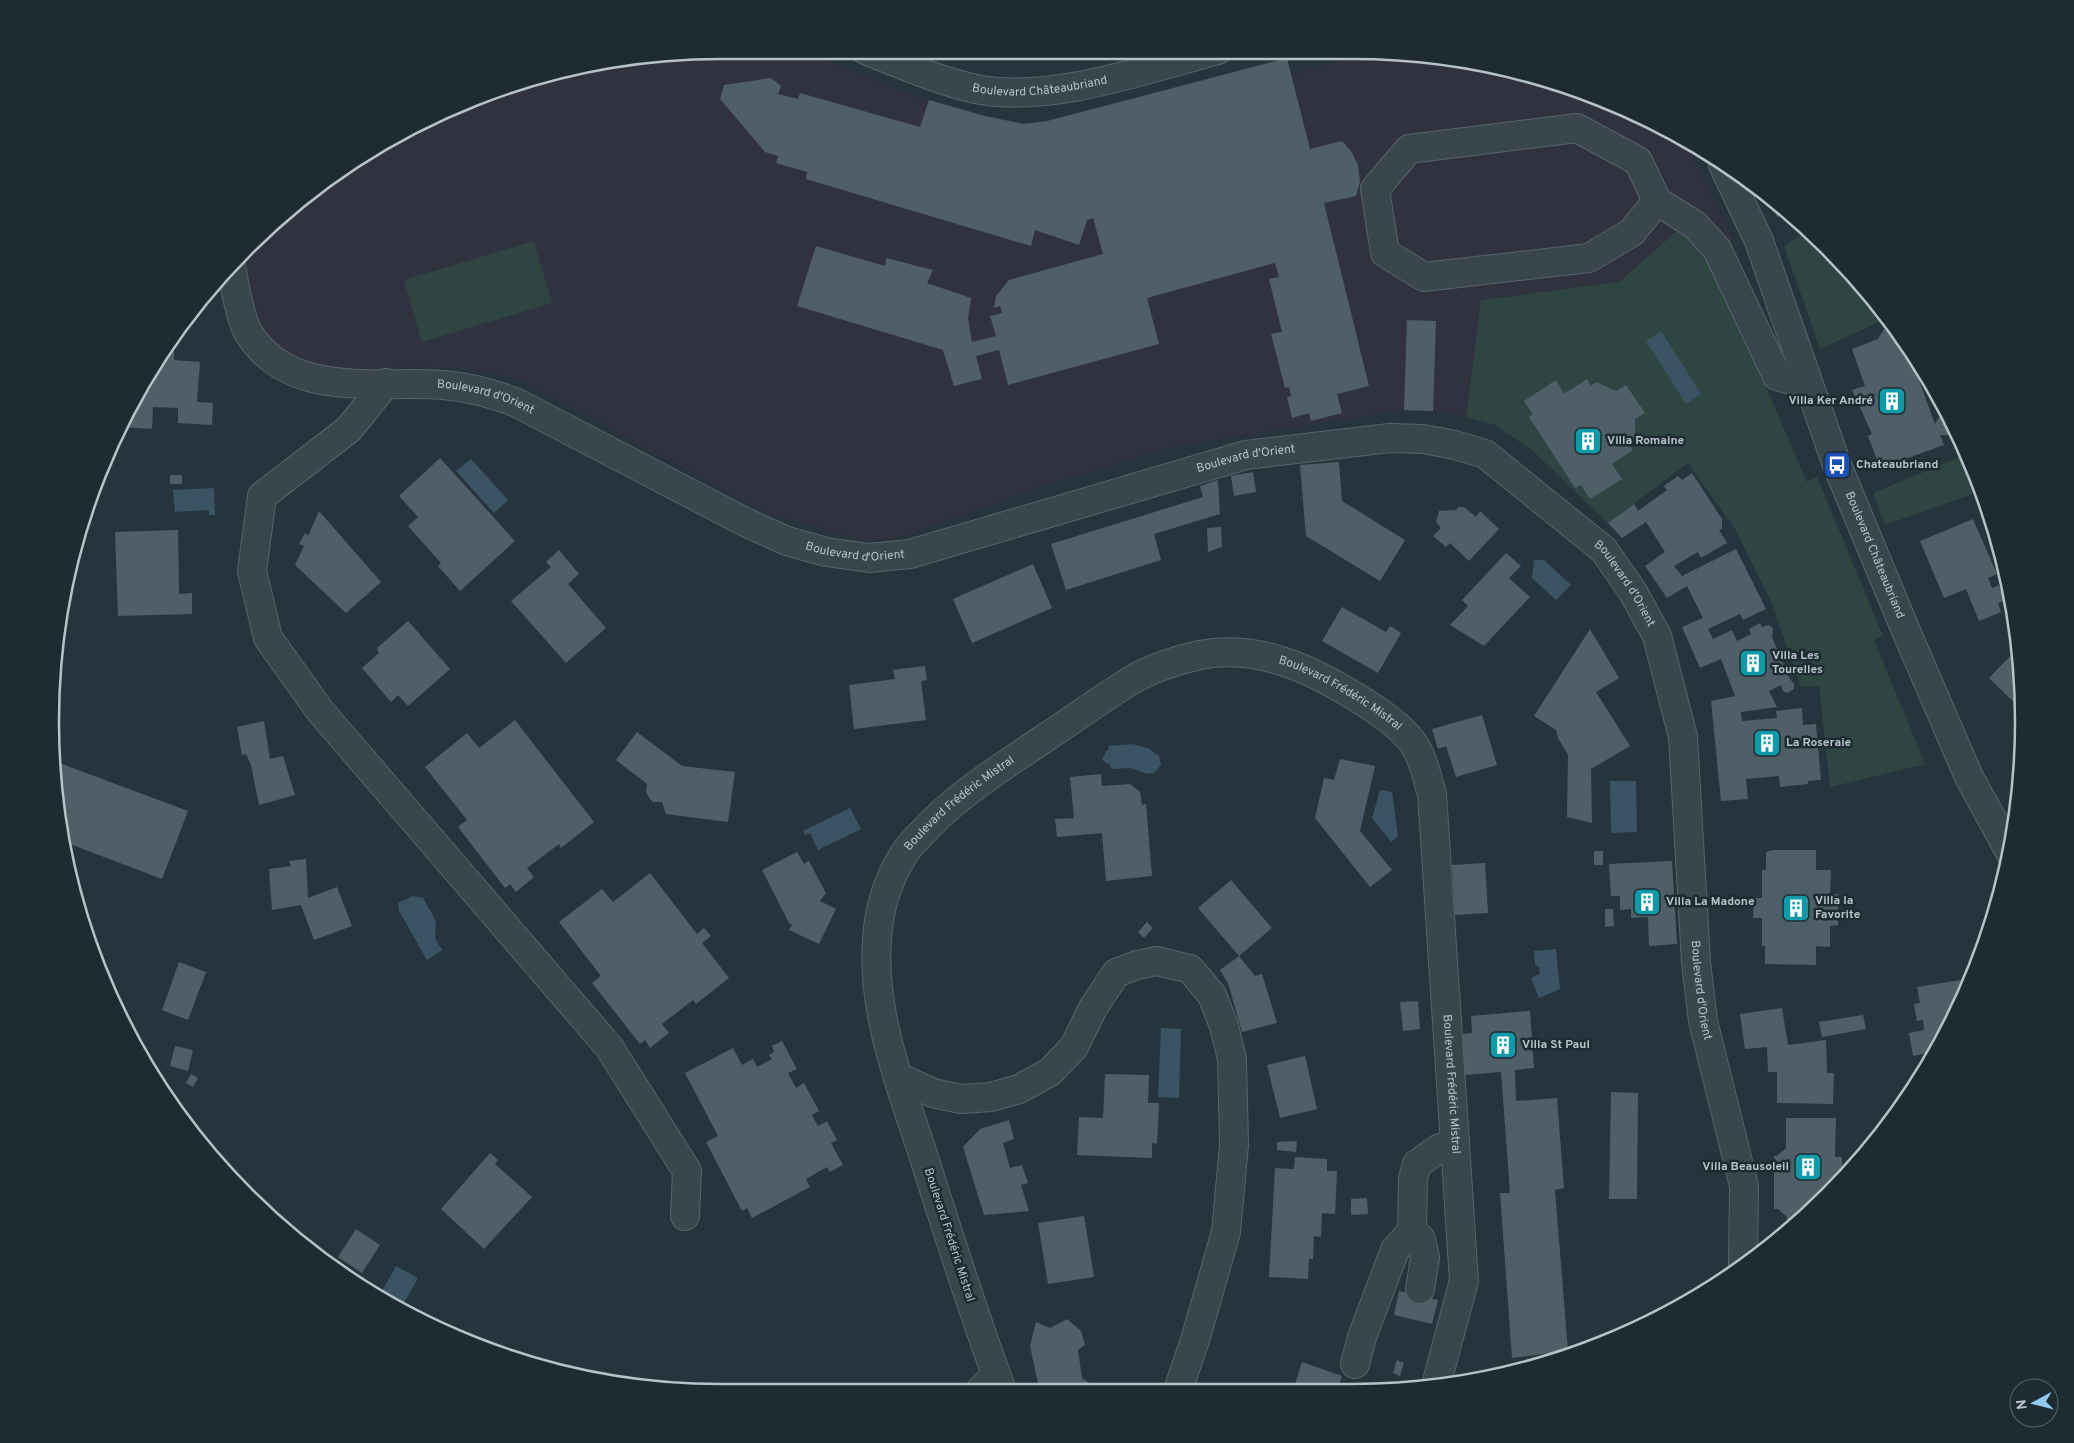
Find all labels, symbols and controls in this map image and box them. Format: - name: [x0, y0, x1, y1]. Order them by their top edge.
- street label: Boulevard Châteaubriand: [970, 72, 1109, 101]
- street label: Boulevard d'Orient: [437, 377, 537, 419]
- building icon: Villa Ker André: [1877, 386, 1907, 416]
- place label: Villa Ker André: [1788, 393, 1873, 409]
- building icon: Villa Romaine: [1573, 426, 1603, 456]
- place label: Villa Romaine: [1607, 433, 1685, 449]
- street label: Boulevard d'Orient: [1195, 441, 1296, 477]
- bus stop icon: Chateaubriand: [1822, 450, 1852, 480]
- place label: Chateaubriand: [1856, 457, 1938, 473]
- street label: Boulevard Châteaubriand: [1841, 489, 1908, 621]
- street label: Boulevard d'Orient: [1590, 537, 1659, 630]
- street label: Boulevard d'Orient: [803, 539, 906, 566]
- building icon: Villa Les Tourelles: [1738, 648, 1768, 678]
- place label: Villa Les Tourelles: [1772, 648, 1823, 678]
- street label: Boulevard Frédéric Mistral: [1276, 652, 1405, 734]
- building icon: La Roseraie: [1752, 728, 1782, 758]
- place label: La Roseraie: [1786, 735, 1852, 751]
- street label: Boulevard Frédéric Mistral: [901, 753, 1018, 854]
- building icon: Villa La Madone: [1632, 887, 1662, 917]
- building icon: Villa la Favorite: [1781, 893, 1811, 923]
- place label: Villa la Favorite: [1815, 893, 1861, 923]
- place label: Villa La Madone: [1666, 894, 1755, 910]
- street label: Boulevard d'Orient: [1687, 940, 1715, 1042]
- street label: Boulevard Frédéric Mistral: [1439, 1014, 1464, 1154]
- building icon: Villa St Paul: [1488, 1030, 1518, 1060]
- place label: Villa St Paul: [1522, 1037, 1590, 1053]
- building icon: Villa Beausoleil: [1793, 1152, 1823, 1182]
- place label: Villa Beausoleil: [1702, 1159, 1789, 1175]
- street label: Boulevard Frédéric Mistral: [920, 1166, 978, 1304]
- north arrow: [2009, 1378, 2059, 1428]
- text: N: [2014, 1398, 2032, 1410]

